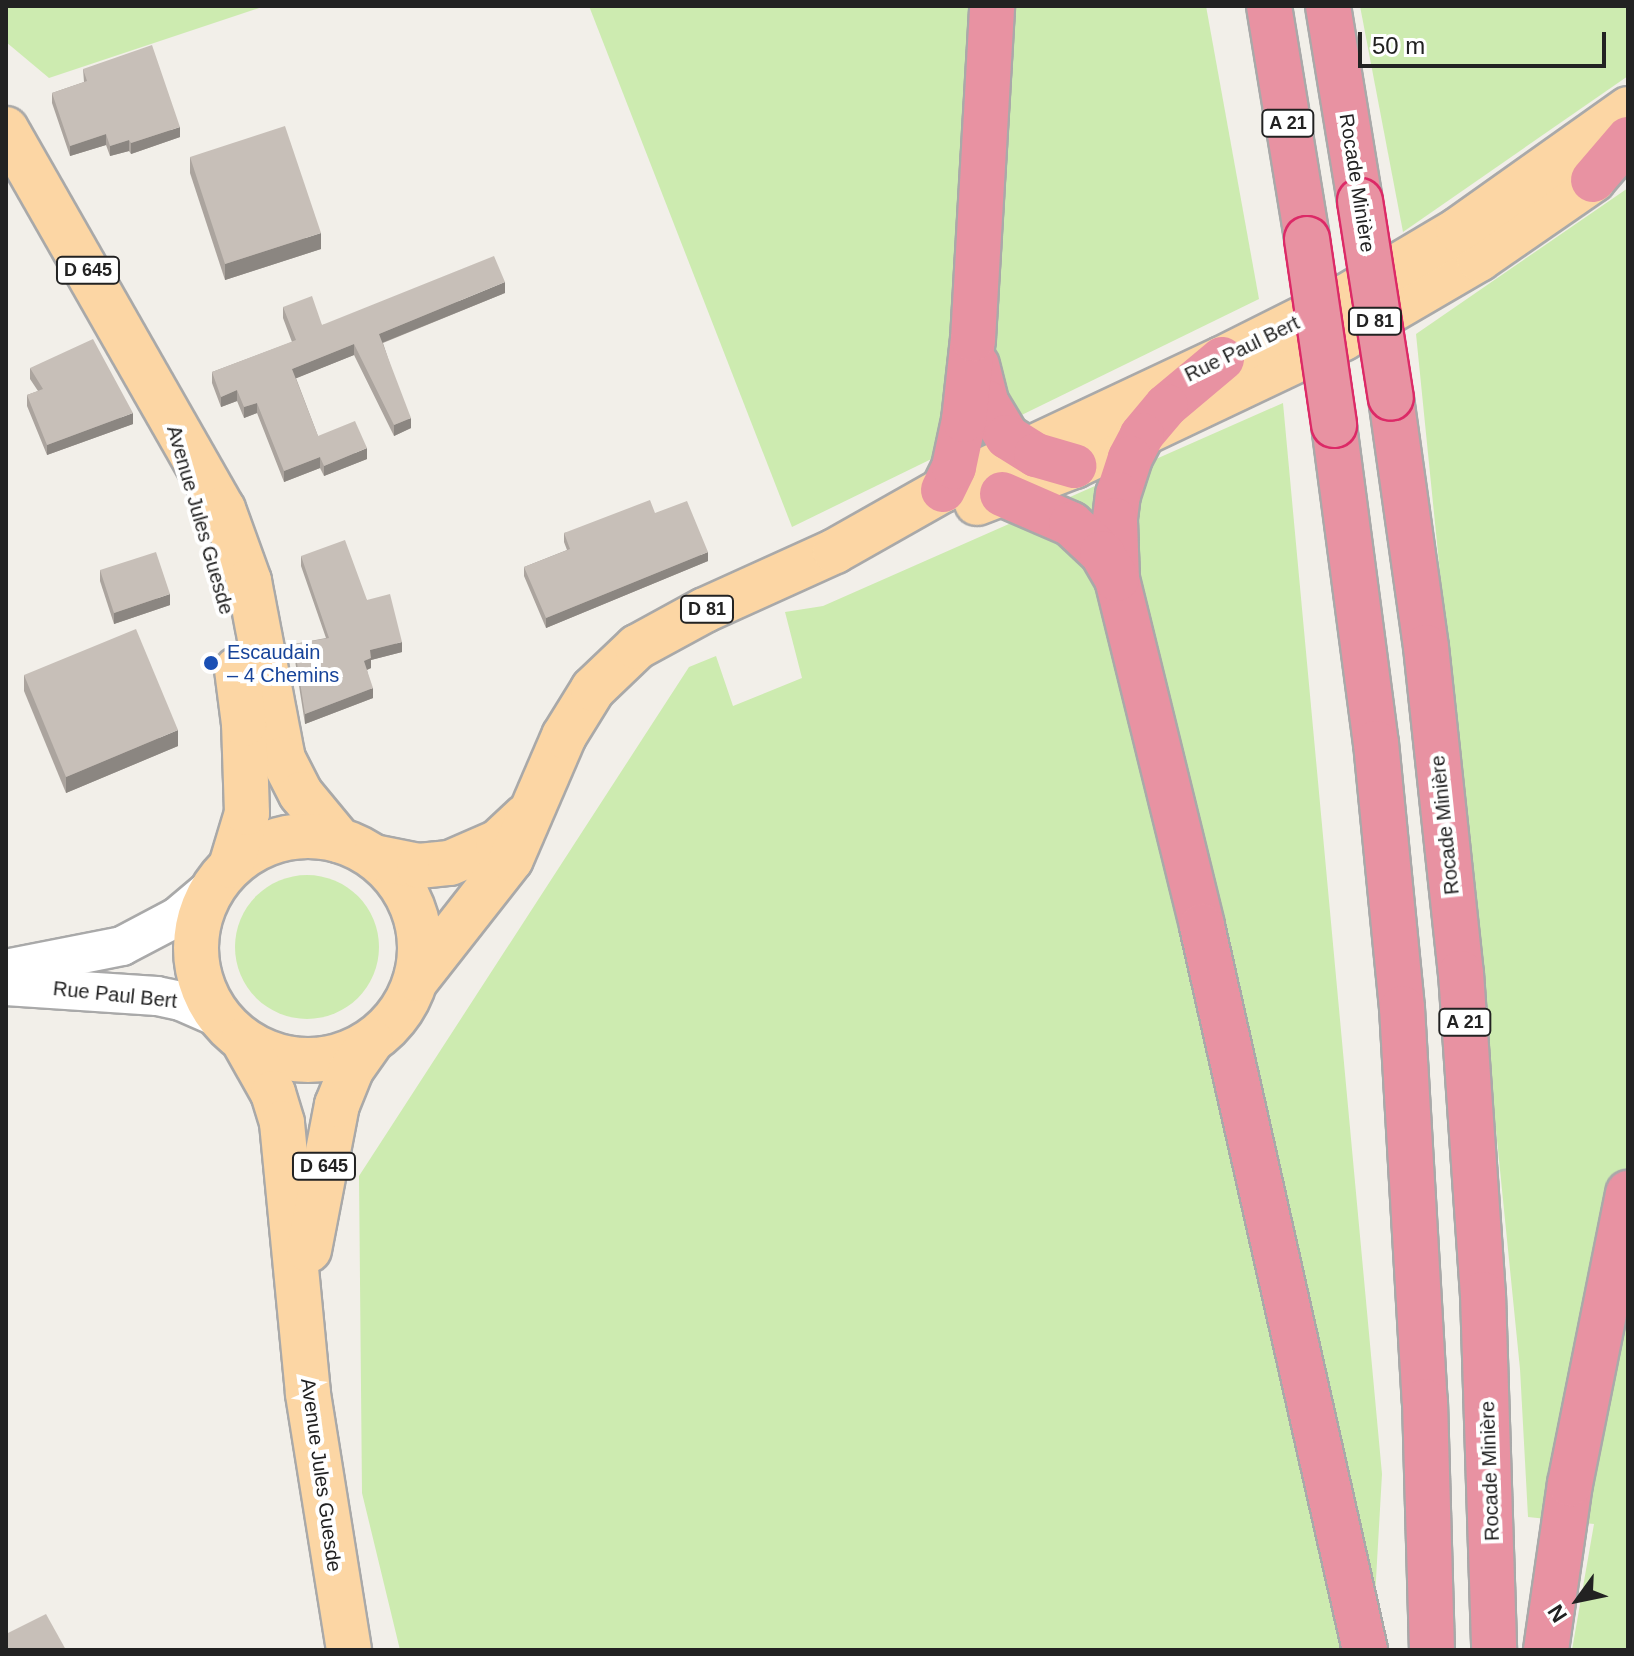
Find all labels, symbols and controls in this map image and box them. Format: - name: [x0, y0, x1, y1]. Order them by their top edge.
- scale bar: [1362, 16, 1610, 66]
- text: 50 m: [1372, 32, 1425, 59]
- road number: A 21: [1260, 109, 1316, 137]
- street label: Rocade Minière: [1334, 112, 1380, 254]
- road number: D 645: [54, 256, 122, 284]
- road number: D 81: [1347, 307, 1403, 335]
- street label: Rue Paul Bert: [1181, 311, 1303, 387]
- street label: Avenue Jules Guesde: [162, 423, 238, 617]
- road number: D 81: [679, 595, 735, 623]
- place label: Escaudain – 4 Chemins: [227, 640, 339, 687]
- marker: Escaudain – 4 Chemins: [202, 654, 220, 672]
- street label: Rocade Minière: [1426, 754, 1464, 896]
- street label: Rue Paul Bert: [52, 977, 178, 1013]
- road number: A 21: [1437, 1008, 1493, 1036]
- road number: D 645: [290, 1152, 358, 1180]
- street label: Avenue Jules Guesde: [296, 1377, 346, 1573]
- street label: Rocade Minière: [1476, 1401, 1504, 1541]
- north arrow: [1538, 1560, 1618, 1640]
- text: N: [1543, 1600, 1572, 1627]

